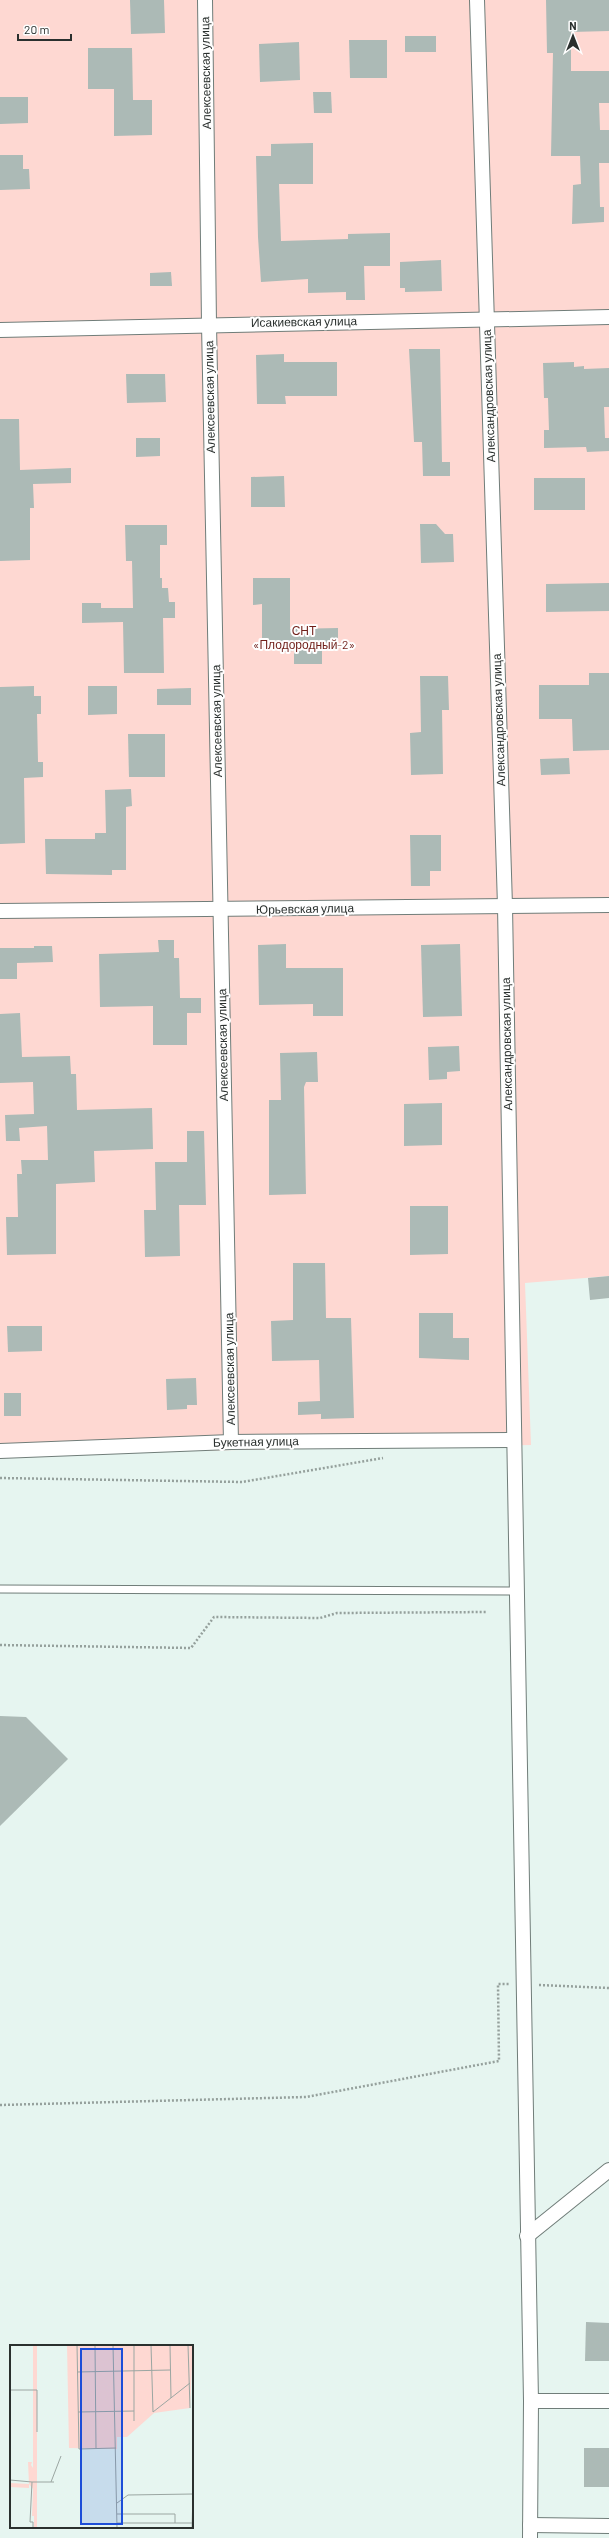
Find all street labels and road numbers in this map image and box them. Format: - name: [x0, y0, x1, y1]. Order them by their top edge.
- street label: Алексеевская улица: [197, 16, 214, 129]
- street label: Исакиевская улица: [251, 313, 358, 330]
- street label: Александровская улица: [479, 329, 498, 463]
- street label: Алексеевская улица: [201, 340, 218, 453]
- street label: Александровская улица: [489, 653, 508, 787]
- street label: Алексеевская улица: [208, 664, 225, 777]
- street label: Юрьевская улица: [256, 900, 354, 917]
- street label: Александровская улица: [498, 977, 515, 1111]
- street label: Алексеевская улица: [214, 988, 231, 1101]
- street label: Алексеевская улица: [221, 1312, 238, 1425]
- street label: Букетная улица: [213, 1433, 299, 1450]

